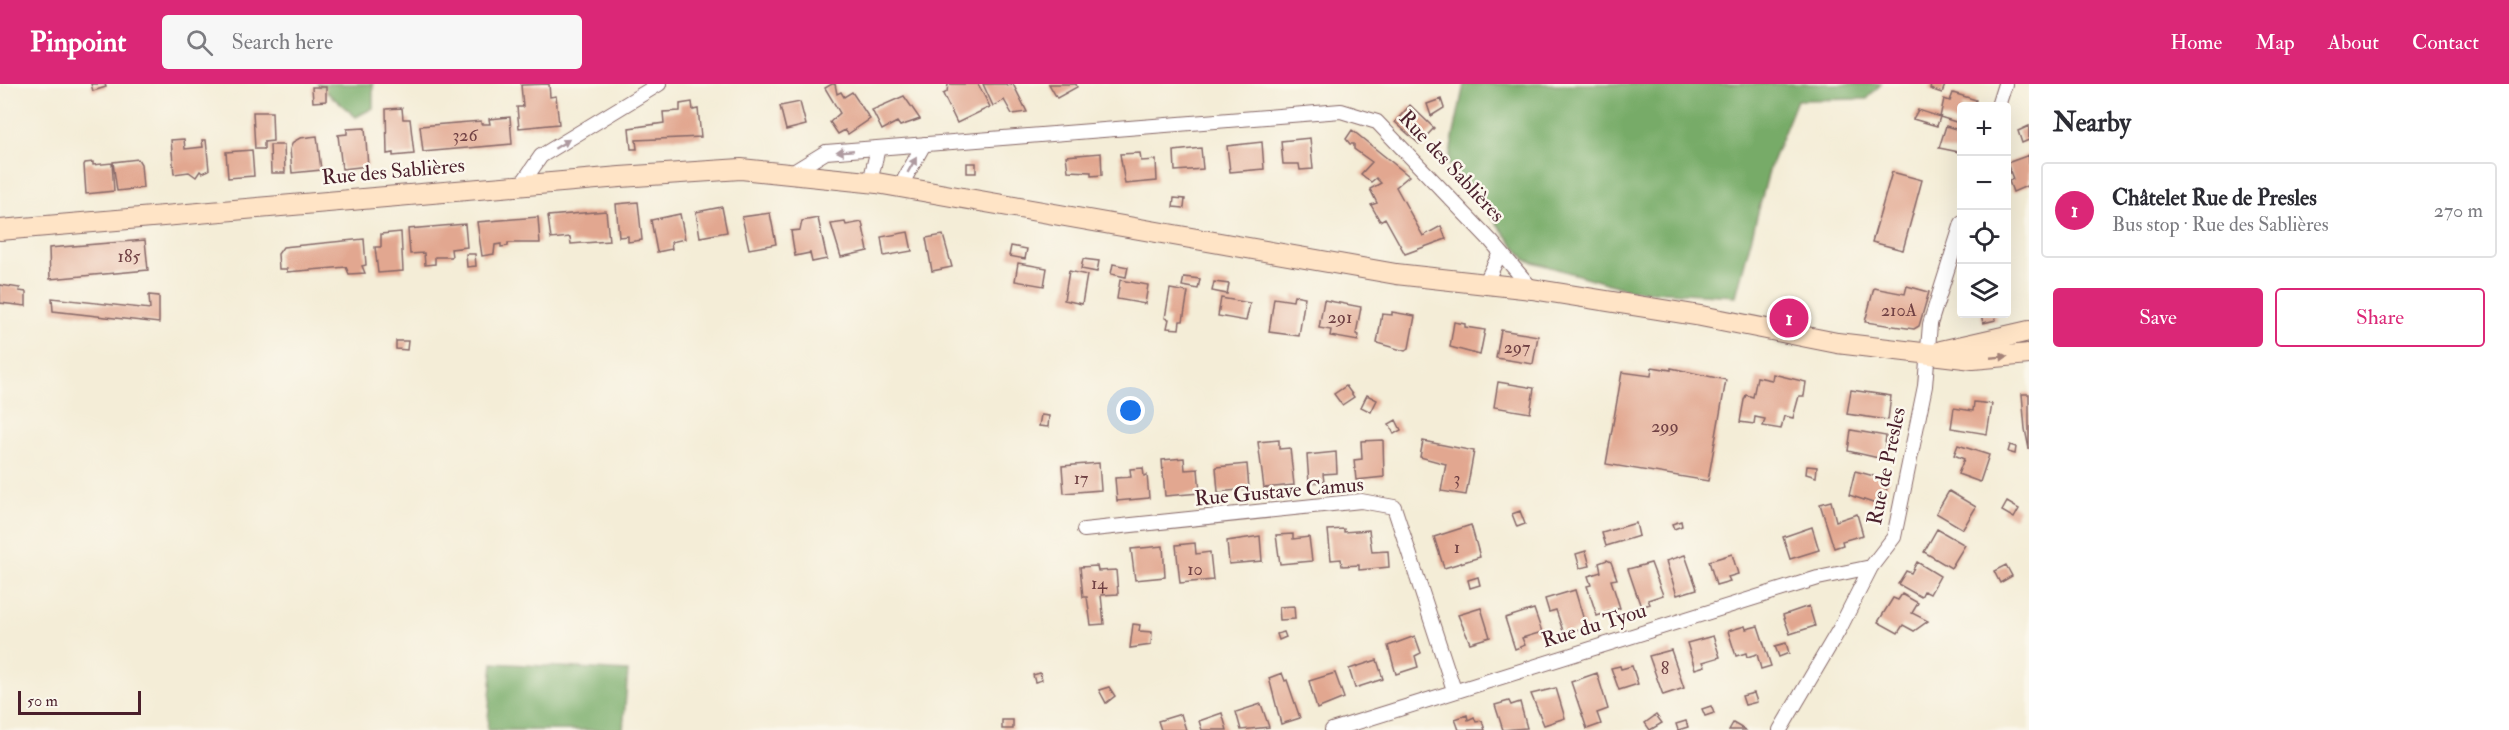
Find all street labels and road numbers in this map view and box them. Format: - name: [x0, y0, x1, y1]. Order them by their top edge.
- street label: Rue des Sablières: [1393, 105, 1510, 228]
- street label: Rue des Sablières: [320, 152, 466, 191]
- street label: Rue de Presles: [1861, 405, 1912, 527]
- street label: Rue Gustave Camus: [1193, 471, 1365, 512]
- street label: Rue du Tyou: [1538, 597, 1650, 654]

